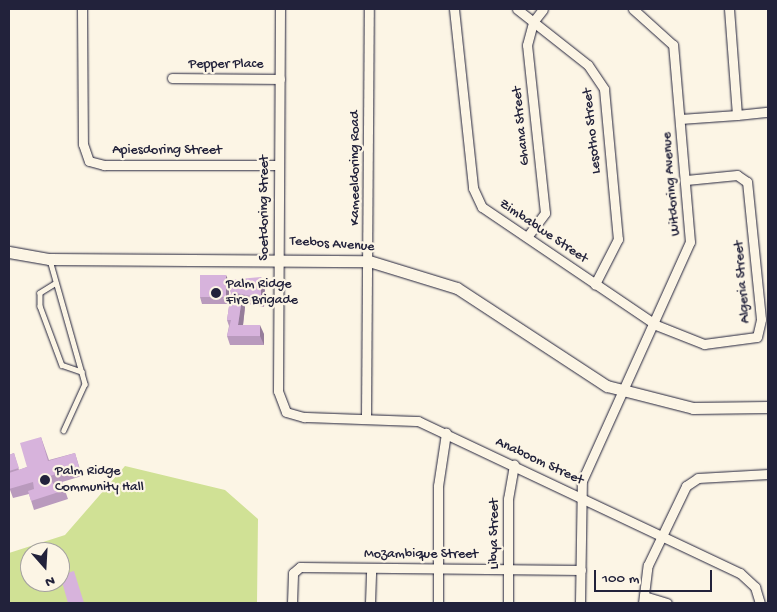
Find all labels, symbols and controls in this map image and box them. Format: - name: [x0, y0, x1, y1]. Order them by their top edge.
- street label: Pepper Place: [189, 57, 263, 73]
- street label: Ghana Street: [510, 86, 534, 166]
- street label: Lesotho Street: [580, 87, 606, 175]
- street label: Kameeldoring Road: [348, 111, 364, 225]
- street label: Witdoring Avenue: [659, 131, 685, 237]
- street label: Apiesdoring Street: [112, 143, 222, 159]
- street label: Soetdoring Street: [257, 155, 273, 261]
- street label: Zimbabwe Street: [495, 196, 591, 268]
- street label: Teebos Avenue: [289, 234, 375, 256]
- street label: Algeria Street: [731, 240, 755, 324]
- place label: Palm Ridge Fire Brigade: [226, 277, 298, 310]
- marker: Palm Ridge Fire Brigade: [210, 287, 222, 299]
- street label: Anaboom Street: [492, 434, 586, 490]
- place label: Palm Ridge Community Hall: [55, 464, 144, 497]
- marker: Palm Ridge Community Hall: [39, 474, 51, 486]
- street label: Libya Street: [487, 499, 503, 569]
- north arrow: [20, 542, 70, 592]
- street label: Mozambique Street: [364, 547, 478, 563]
- scale bar: [597, 560, 714, 592]
- text: 100 m: [602, 570, 639, 588]
- text: N: [43, 571, 57, 590]

